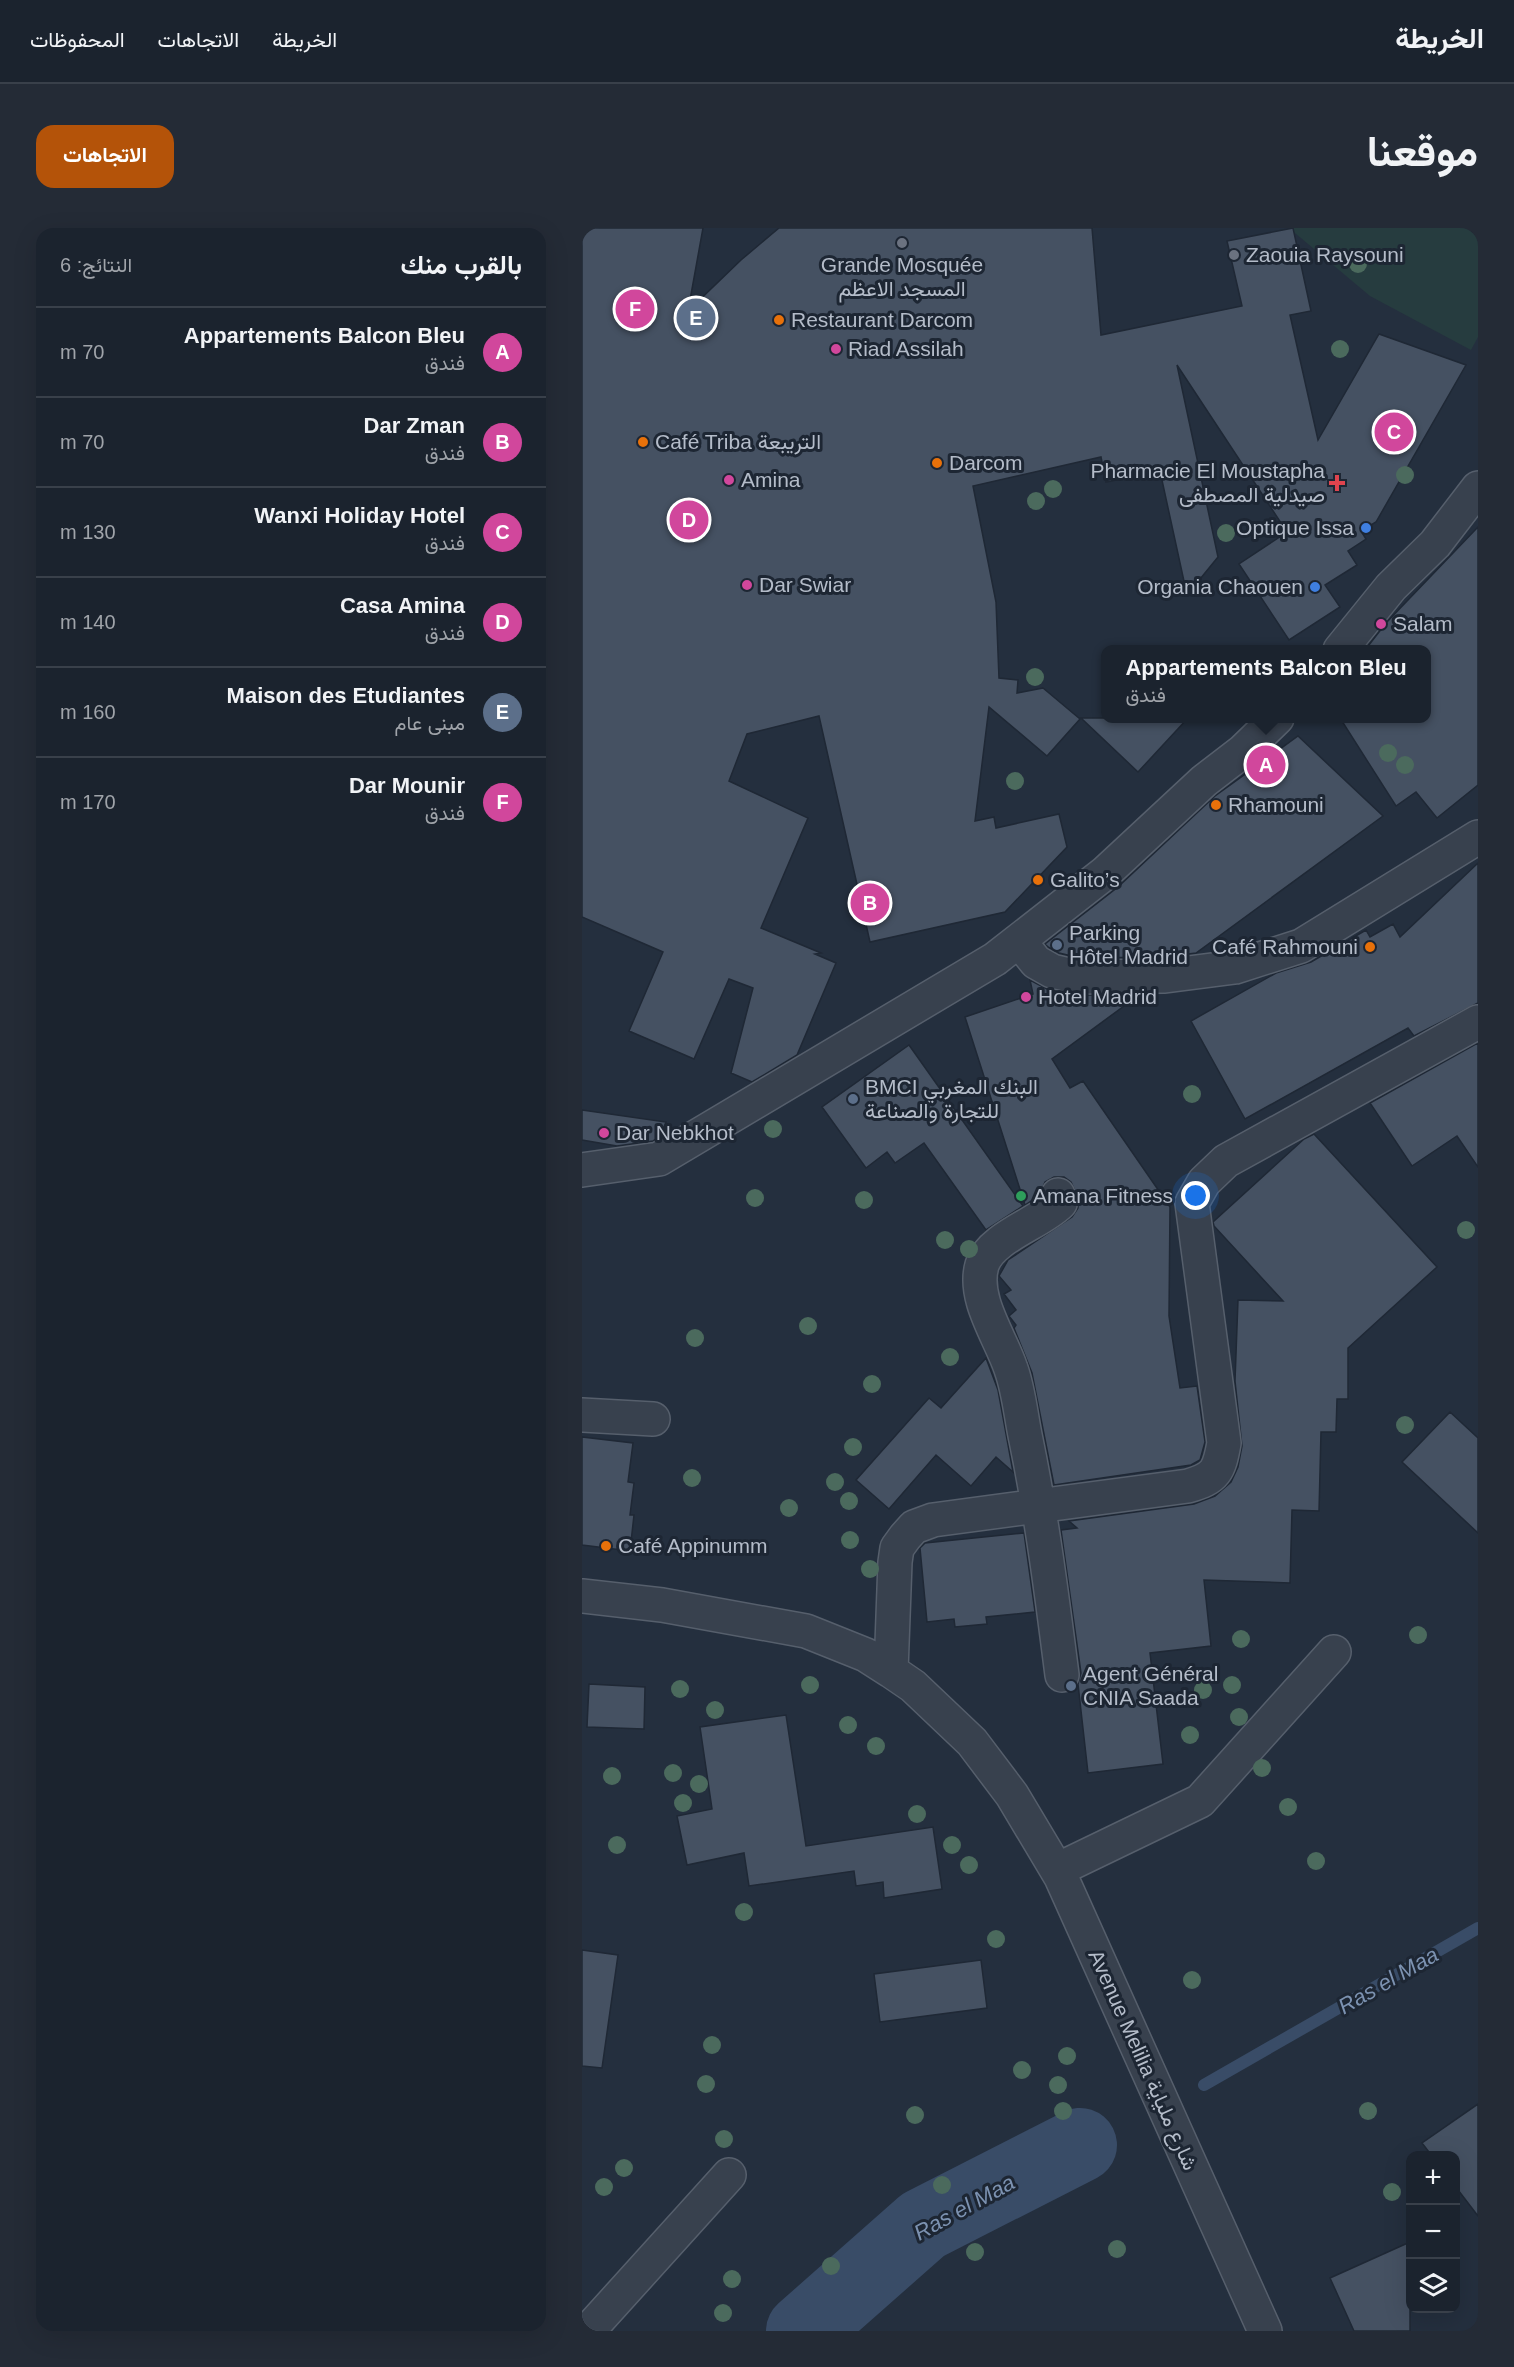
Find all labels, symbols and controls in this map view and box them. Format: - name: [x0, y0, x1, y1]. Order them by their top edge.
- text: الخريطة: [1395, 23, 1484, 54]
- text: المحفوظات: [30, 28, 125, 51]
- text: الاتجاهات: [158, 28, 239, 51]
- text: الخريطة: [272, 28, 337, 51]
- button: الاتجاهات: [36, 125, 174, 188]
- text: موقعنا: [1367, 128, 1478, 175]
- marker: Grande Mosquée المسجد الاعظم: [895, 236, 909, 250]
- place label: Zaouia Raysouni: [1246, 243, 1404, 266]
- marker: Zaouia Raysouni: [1227, 248, 1241, 262]
- text: بالقرب منك: [401, 250, 522, 280]
- place label: Grande Mosquée المسجد الاعظم: [821, 253, 983, 303]
- text: النتائج: 6: [60, 254, 132, 276]
- pin: F: [616, 286, 654, 332]
- pin: E: [676, 296, 716, 340]
- place label: Restaurant Darcom: [791, 308, 973, 331]
- marker: Restaurant Darcom: [772, 313, 786, 327]
- text: Appartements Balcon Bleu: [184, 323, 465, 348]
- place label: Riad Assilah: [848, 337, 964, 360]
- text: 70 m: [60, 341, 104, 363]
- text: A: [495, 341, 510, 363]
- marker: Riad Assilah: [829, 342, 843, 356]
- text: فندق: [425, 352, 465, 374]
- pin: C: [1374, 410, 1414, 454]
- text: Dar Zman: [364, 413, 465, 438]
- place label: Café Triba التريبعة: [655, 430, 821, 455]
- text: 70 m: [60, 431, 104, 453]
- text: B: [495, 431, 510, 453]
- marker: Café Triba التريبعة: [636, 435, 650, 449]
- text: فندق: [425, 442, 465, 464]
- place label: Darcom: [949, 451, 1023, 474]
- marker: Darcom: [930, 456, 944, 470]
- place label: Pharmacie El Moustapha صيدلية المصطفى: [1090, 459, 1325, 507]
- place label: Amina: [741, 468, 801, 491]
- marker: Amina: [722, 473, 736, 487]
- marker: Pharmacie El Moustapha صيدلية المصطفى: [1330, 476, 1344, 490]
- pin: D: [670, 498, 708, 542]
- text: Wanxi Holiday Hotel: [254, 503, 465, 528]
- place label: Optique Issa: [1236, 516, 1354, 539]
- text: 130 m: [60, 521, 116, 543]
- text: C: [495, 521, 510, 543]
- marker: Optique Issa: [1359, 521, 1373, 535]
- text: فندق: [425, 532, 465, 554]
- place label: Dar Swiar: [759, 573, 851, 596]
- place label: Organia Chaouen: [1137, 575, 1303, 598]
- marker: Dar Swiar: [740, 578, 754, 592]
- marker: Organia Chaouen: [1308, 580, 1322, 594]
- text: Casa Amina: [340, 593, 465, 618]
- text: 140 m: [60, 611, 116, 633]
- text: D: [495, 611, 510, 633]
- place label: Salam: [1393, 612, 1453, 635]
- marker: Salam: [1374, 617, 1388, 631]
- text: فندق: [425, 622, 465, 644]
- popup: [1101, 645, 1431, 723]
- text: Appartements Balcon Bleu: [1125, 655, 1407, 680]
- text: Maison des Etudiantes: [227, 683, 465, 708]
- text: فندق: [1125, 684, 1166, 706]
- text: 160 m: [60, 701, 116, 723]
- text: E: [496, 701, 509, 723]
- text: مبنى عام: [395, 712, 465, 734]
- pin: A: [1246, 742, 1286, 788]
- text: Dar Mounir: [349, 773, 465, 798]
- text: 170 m: [60, 791, 116, 813]
- text: F: [496, 791, 509, 813]
- place label: Rhamouni: [1228, 793, 1324, 816]
- marker: Rhamouni: [1209, 798, 1223, 812]
- text: فندق: [425, 802, 465, 824]
- place label: Galito’s: [1050, 868, 1120, 891]
- marker: Galito’s: [1031, 873, 1045, 887]
- pin: B: [850, 880, 890, 926]
- place label: Parking Hôtel Madrid: [1069, 921, 1188, 968]
- place label: Café Rahmouni: [1212, 935, 1358, 958]
- marker: Parking Hôtel Madrid: [1050, 938, 1064, 952]
- marker: Café Rahmouni: [1363, 940, 1377, 954]
- place label: Hotel Madrid: [1038, 985, 1157, 1008]
- marker: Hotel Madrid: [1019, 990, 1033, 1004]
- place label: BMCI البنك المغربي للتجارة والصناعة: [865, 1075, 1038, 1124]
- marker: BMCI البنك المغربي للتجارة والصناعة: [846, 1092, 860, 1106]
- place label: Dar Nebkhot: [616, 1121, 734, 1144]
- marker: Dar Nebkhot: [597, 1126, 611, 1140]
- your location: [1181, 1181, 1210, 1210]
- place label: Amana Fitness: [1033, 1184, 1173, 1207]
- marker: Amana Fitness: [1014, 1189, 1028, 1203]
- place label: Café Appinumm: [618, 1534, 767, 1557]
- marker: Café Appinumm: [599, 1539, 613, 1553]
- place label: Agent Général CNIA Saada: [1083, 1662, 1218, 1709]
- marker: Agent Général CNIA Saada: [1064, 1679, 1078, 1693]
- water label: Ras el Maa: [1334, 1942, 1443, 2019]
- street label: Avenue Melilia شارع ملياية: [1082, 1946, 1202, 2175]
- map controls: [1406, 2151, 1460, 2313]
- button: +: [1406, 2151, 1460, 2205]
- water label: Ras el Maa: [910, 2170, 1019, 2245]
- button: −: [1406, 2205, 1460, 2259]
- button: layers: [1406, 2259, 1460, 2313]

